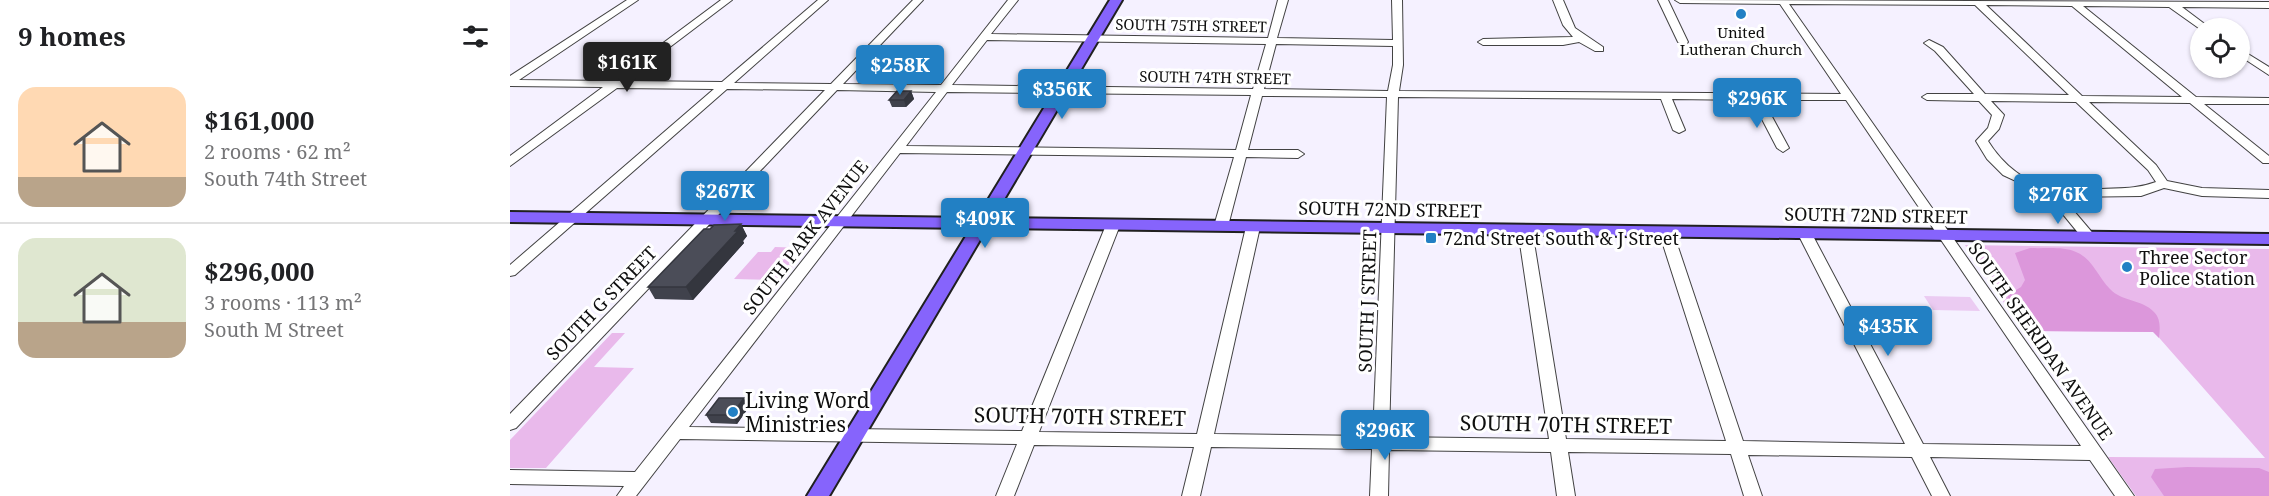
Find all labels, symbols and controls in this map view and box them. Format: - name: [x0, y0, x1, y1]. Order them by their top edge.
- marker: United Lutheran Church: [1734, 7, 1748, 21]
- street label: SOUTH 75TH STREET: [1115, 14, 1267, 36]
- text: 9 homes: [18, 18, 126, 54]
- map controls: [2190, 18, 2250, 78]
- button: locate: [2190, 18, 2250, 78]
- icon: filters: [459, 20, 492, 53]
- place label: United Lutheran Church: [1680, 22, 1803, 59]
- pin: $161K: [585, 42, 669, 93]
- pin: $258K: [858, 45, 942, 96]
- text: $161K: [597, 48, 657, 75]
- text: $258K: [870, 51, 930, 78]
- street label: SOUTH 74TH STREET: [1139, 66, 1291, 88]
- pin: $356K: [1020, 69, 1104, 120]
- text: $356K: [1032, 75, 1092, 102]
- pin: $296K: [1715, 78, 1799, 129]
- text: $296K: [1727, 84, 1787, 111]
- text: $161,000: [204, 102, 314, 138]
- icon: home: [66, 111, 138, 183]
- text: 2 rooms · 62 m²: [204, 138, 351, 165]
- street label: SOUTH PARK AVENUE: [737, 155, 873, 319]
- text: South 74th Street: [204, 165, 367, 192]
- pin: $267K: [683, 171, 767, 222]
- pin: $276K: [2016, 174, 2100, 225]
- text: $267K: [695, 177, 755, 204]
- text: $276K: [2028, 180, 2088, 207]
- street label: SOUTH 72ND STREET: [1298, 195, 1482, 223]
- pin: $409K: [943, 198, 1027, 249]
- street label: SOUTH 72ND STREET: [1784, 201, 1968, 229]
- text: $409K: [955, 204, 1015, 231]
- place label: 72nd Street South & J Street: [1443, 226, 1679, 250]
- street label: SOUTH J STREET: [1353, 229, 1381, 373]
- marker: 72nd Street South & J Street: [1424, 231, 1438, 245]
- street label: SOUTH SHERIDAN AVENUE: [1963, 237, 2119, 445]
- street label: SOUTH G STREET: [541, 241, 661, 365]
- place label: Three Sector Police Station: [2139, 245, 2256, 290]
- text: $296,000: [204, 253, 314, 289]
- marker: Three Sector Police Station: [2120, 260, 2134, 274]
- icon: home: [66, 262, 138, 334]
- text: 3 rooms · 113 m²: [204, 289, 362, 316]
- pin: $435K: [1846, 306, 1930, 357]
- text: $435K: [1858, 312, 1918, 339]
- text: South M Street: [204, 316, 344, 343]
- place label: Living Word Ministries: [745, 386, 870, 438]
- street label: SOUTH 70TH STREET: [974, 400, 1186, 432]
- marker: Living Word Ministries: [726, 405, 740, 419]
- street label: SOUTH 70TH STREET: [1460, 408, 1672, 440]
- pin: $296K: [1343, 410, 1427, 461]
- text: $296K: [1355, 416, 1415, 443]

